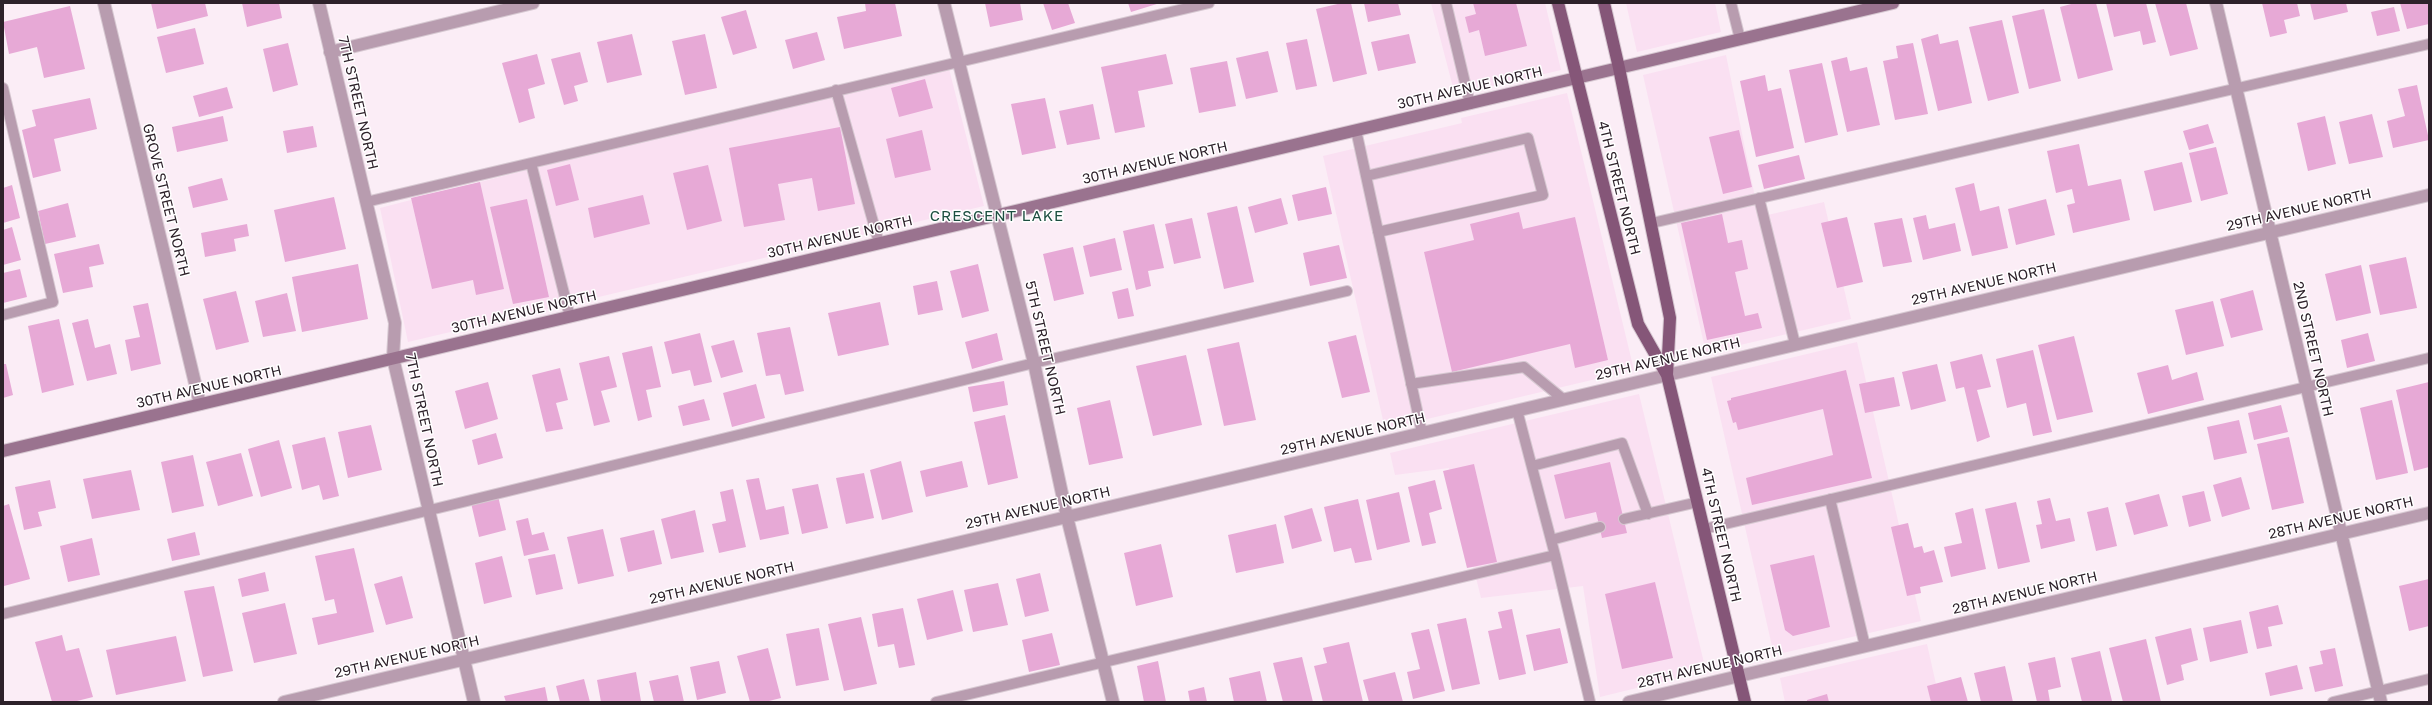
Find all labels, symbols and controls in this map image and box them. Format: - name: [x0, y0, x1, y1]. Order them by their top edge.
- street label: 7TH STREET NORTH: [334, 35, 382, 171]
- street label: 30TH AVENUE NORTH: [1396, 63, 1544, 113]
- street label: 4TH STREET NORTH: [1594, 119, 1644, 257]
- street label: GROVE STREET NORTH: [139, 122, 193, 278]
- street label: 30TH AVENUE NORTH: [1081, 138, 1229, 188]
- street label: 29TH AVENUE NORTH: [2225, 185, 2373, 235]
- district label: CRESCENT LAKE: [930, 207, 1064, 225]
- street label: 30TH AVENUE NORTH: [766, 212, 914, 262]
- street label: 29TH AVENUE NORTH: [1910, 259, 2058, 309]
- street label: 5TH STREET NORTH: [1021, 279, 1069, 417]
- street label: 2ND STREET NORTH: [2289, 280, 2337, 418]
- street label: 30TH AVENUE NORTH: [450, 287, 598, 337]
- street label: 29TH AVENUE NORTH: [1594, 334, 1742, 384]
- street label: 7TH STREET NORTH: [402, 352, 446, 488]
- street label: 30TH AVENUE NORTH: [135, 362, 283, 412]
- street label: 29TH AVENUE NORTH: [1279, 409, 1427, 459]
- street label: 4TH STREET NORTH: [1697, 466, 1745, 604]
- street label: 29TH AVENUE NORTH: [964, 483, 1112, 533]
- street label: 28TH AVENUE NORTH: [2267, 493, 2415, 543]
- street label: 29TH AVENUE NORTH: [648, 558, 796, 608]
- street label: 28TH AVENUE NORTH: [1951, 568, 2099, 618]
- street label: 29TH AVENUE NORTH: [333, 632, 481, 682]
- street label: 28TH AVENUE NORTH: [1636, 642, 1784, 692]

